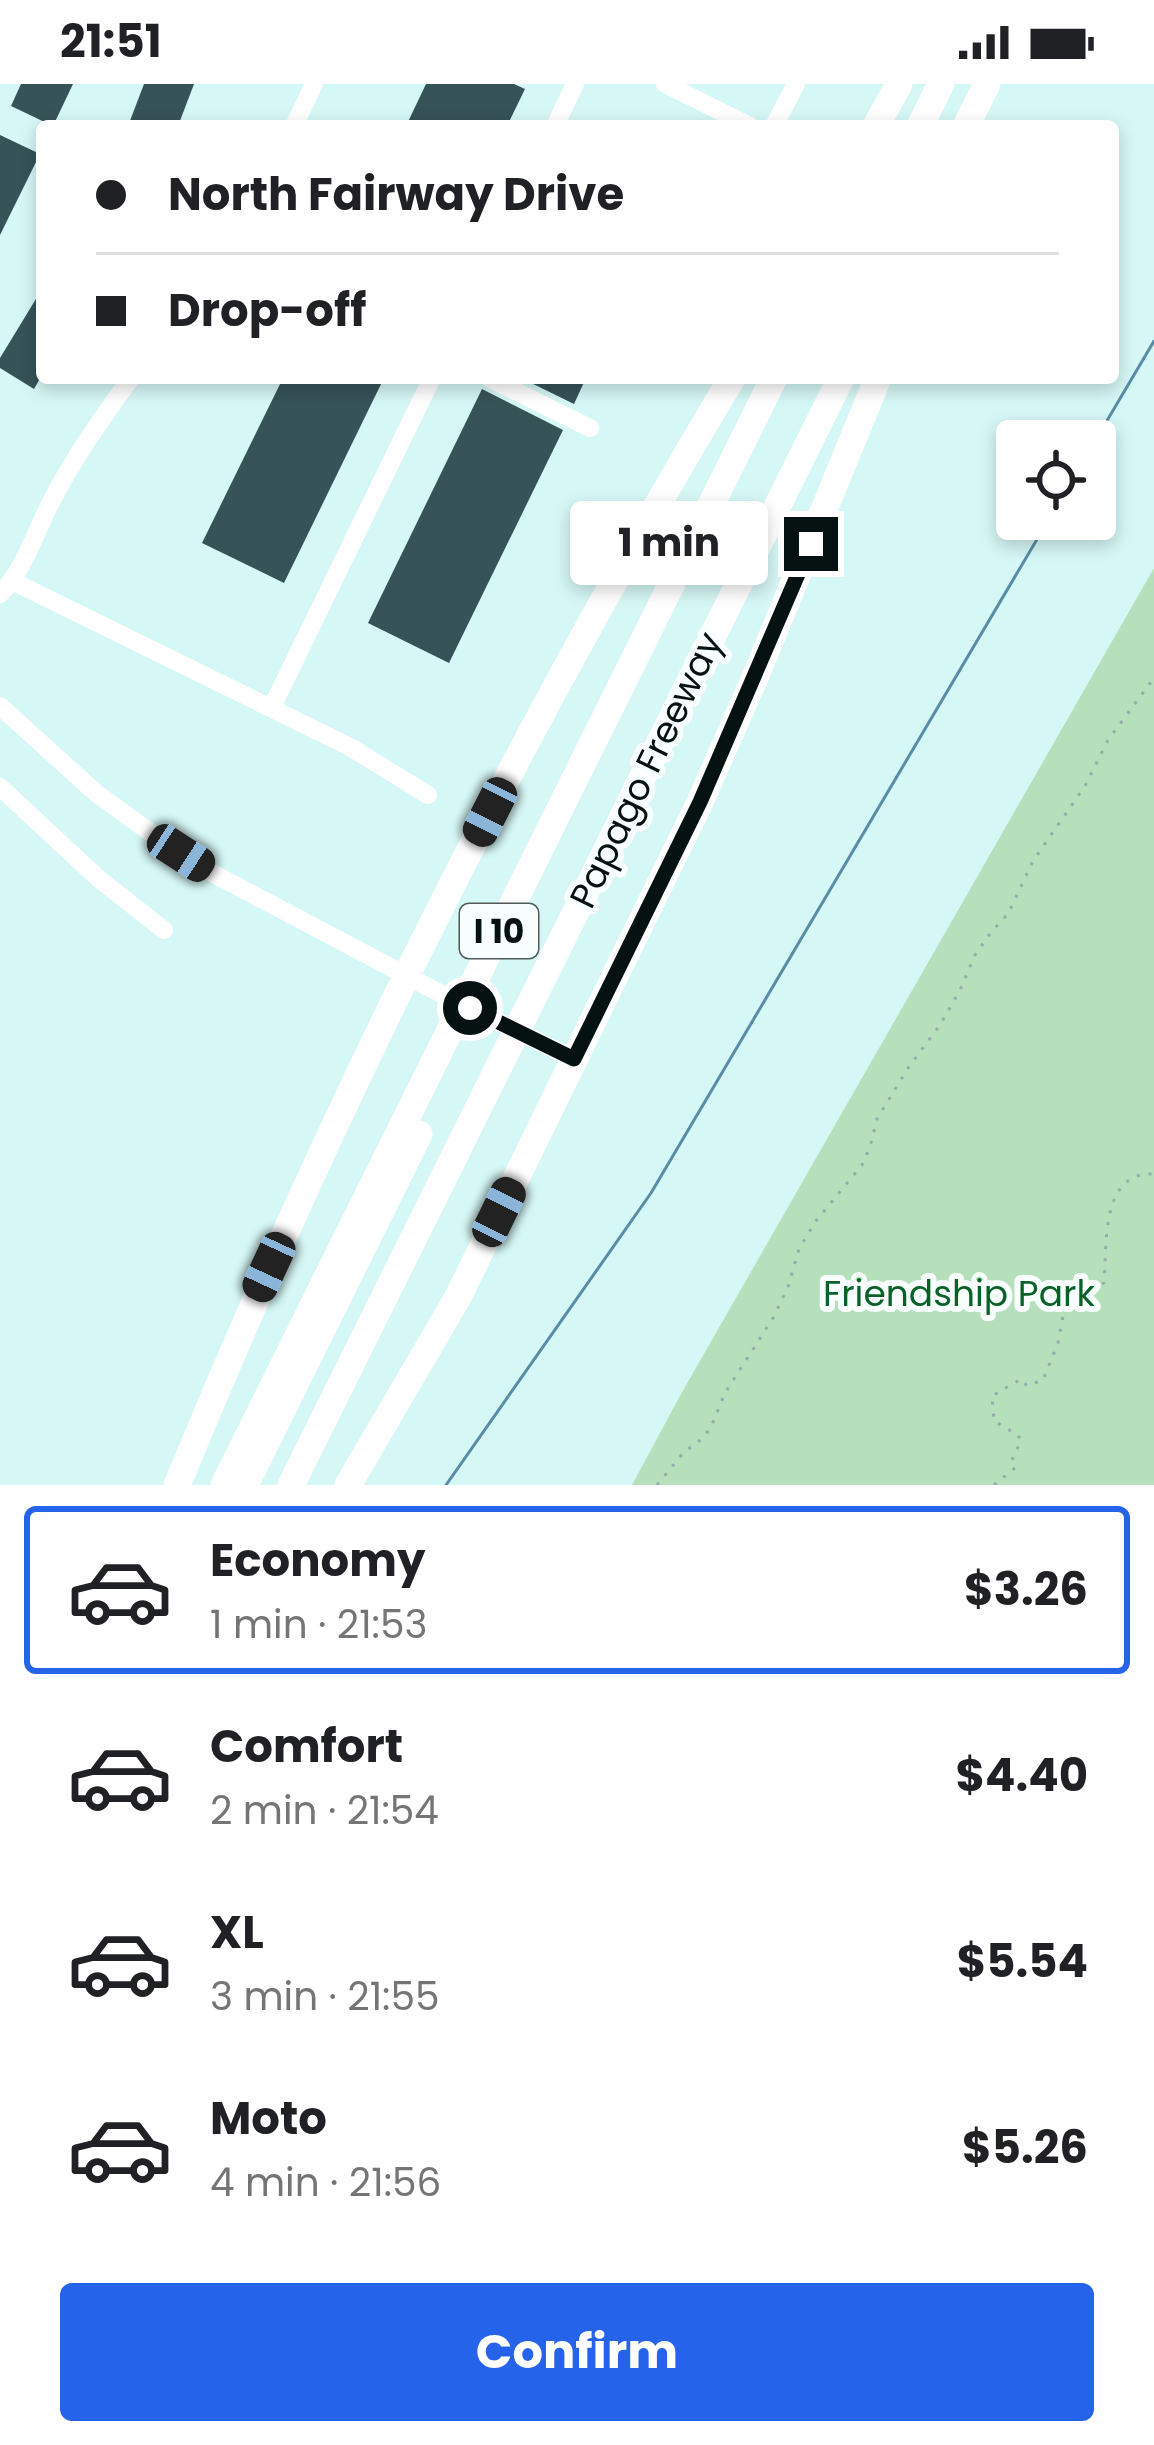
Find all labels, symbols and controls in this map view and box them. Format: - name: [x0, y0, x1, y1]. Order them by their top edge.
- text: 21:51: [60, 10, 162, 73]
- text: North Fairway Drive: [168, 163, 624, 226]
- text: Drop-off: [168, 279, 366, 342]
- map controls: [996, 420, 1116, 540]
- button: locate: [996, 420, 1116, 540]
- callout: 1 min: [571, 502, 769, 586]
- text: 1 min: [618, 515, 720, 570]
- route end: [784, 517, 838, 571]
- street label: Papago Freeway: [557, 623, 735, 917]
- car: [458, 772, 522, 852]
- car: [141, 818, 221, 888]
- road number: I 10: [460, 904, 538, 958]
- route start: [443, 981, 497, 1035]
- car: [467, 1172, 531, 1252]
- car: [237, 1227, 301, 1307]
- park label: Friendship Park: [823, 1268, 1095, 1319]
- text: Economy: [210, 1529, 425, 1592]
- icon: car: [66, 1536, 174, 1644]
- text: $3.26: [964, 1558, 1088, 1621]
- text: 1 min · 21:53: [210, 1597, 427, 1652]
- text: Comfort: [210, 1715, 403, 1778]
- icon: car: [66, 1722, 174, 1830]
- text: $4.40: [955, 1744, 1088, 1807]
- text: 2 min · 21:54: [210, 1783, 439, 1838]
- text: XL: [210, 1901, 264, 1964]
- icon: car: [66, 1908, 174, 2016]
- text: $5.54: [957, 1930, 1088, 1993]
- text: 3 min · 21:55: [210, 1969, 439, 2024]
- text: Moto: [210, 2087, 327, 2150]
- icon: car: [66, 2094, 174, 2202]
- text: $5.26: [962, 2116, 1088, 2179]
- text: 4 min · 21:56: [210, 2155, 441, 2210]
- button: Confirm: [60, 2283, 1094, 2421]

